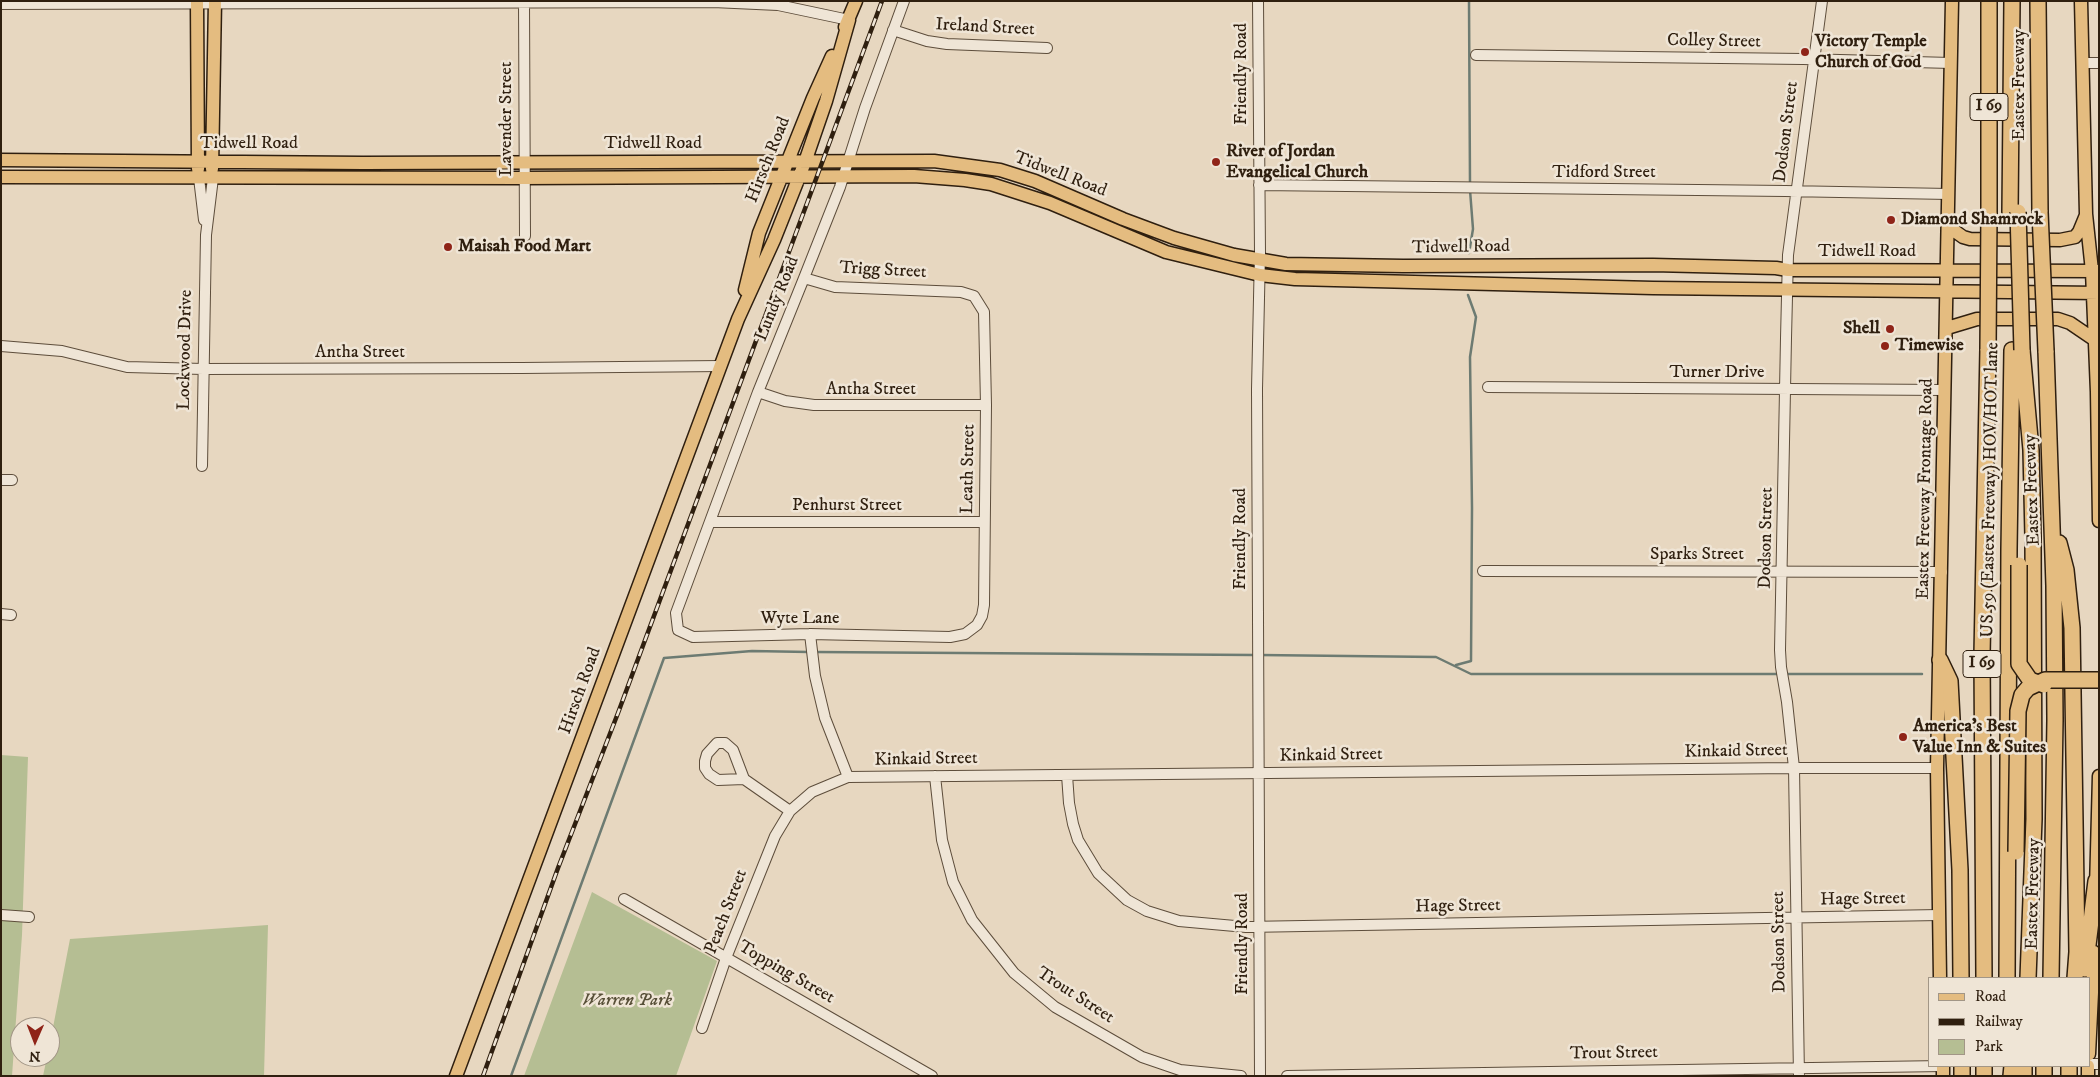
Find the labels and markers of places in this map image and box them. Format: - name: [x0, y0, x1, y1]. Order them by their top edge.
- place label: Victory Temple Church of God: [1815, 31, 1927, 74]
- marker: Victory Temple Church of God: [1799, 46, 1811, 58]
- place label: River of Jordan Evangelical Church: [1226, 141, 1368, 183]
- marker: River of Jordan Evangelical Church: [1210, 156, 1222, 168]
- place label: Diamond Shamrock: [1901, 209, 2043, 231]
- marker: Diamond Shamrock: [1885, 214, 1897, 226]
- place label: Maisah Food Mart: [458, 236, 591, 258]
- marker: Maisah Food Mart: [442, 241, 454, 253]
- place label: Shell: [1843, 318, 1880, 340]
- marker: Shell: [1884, 323, 1896, 335]
- place label: Timewise: [1895, 335, 1964, 357]
- marker: Timewise: [1879, 340, 1891, 352]
- place label: America’s Best Value Inn & Suites: [1913, 716, 2046, 759]
- marker: America’s Best Value Inn & Suites: [1897, 731, 1909, 743]

